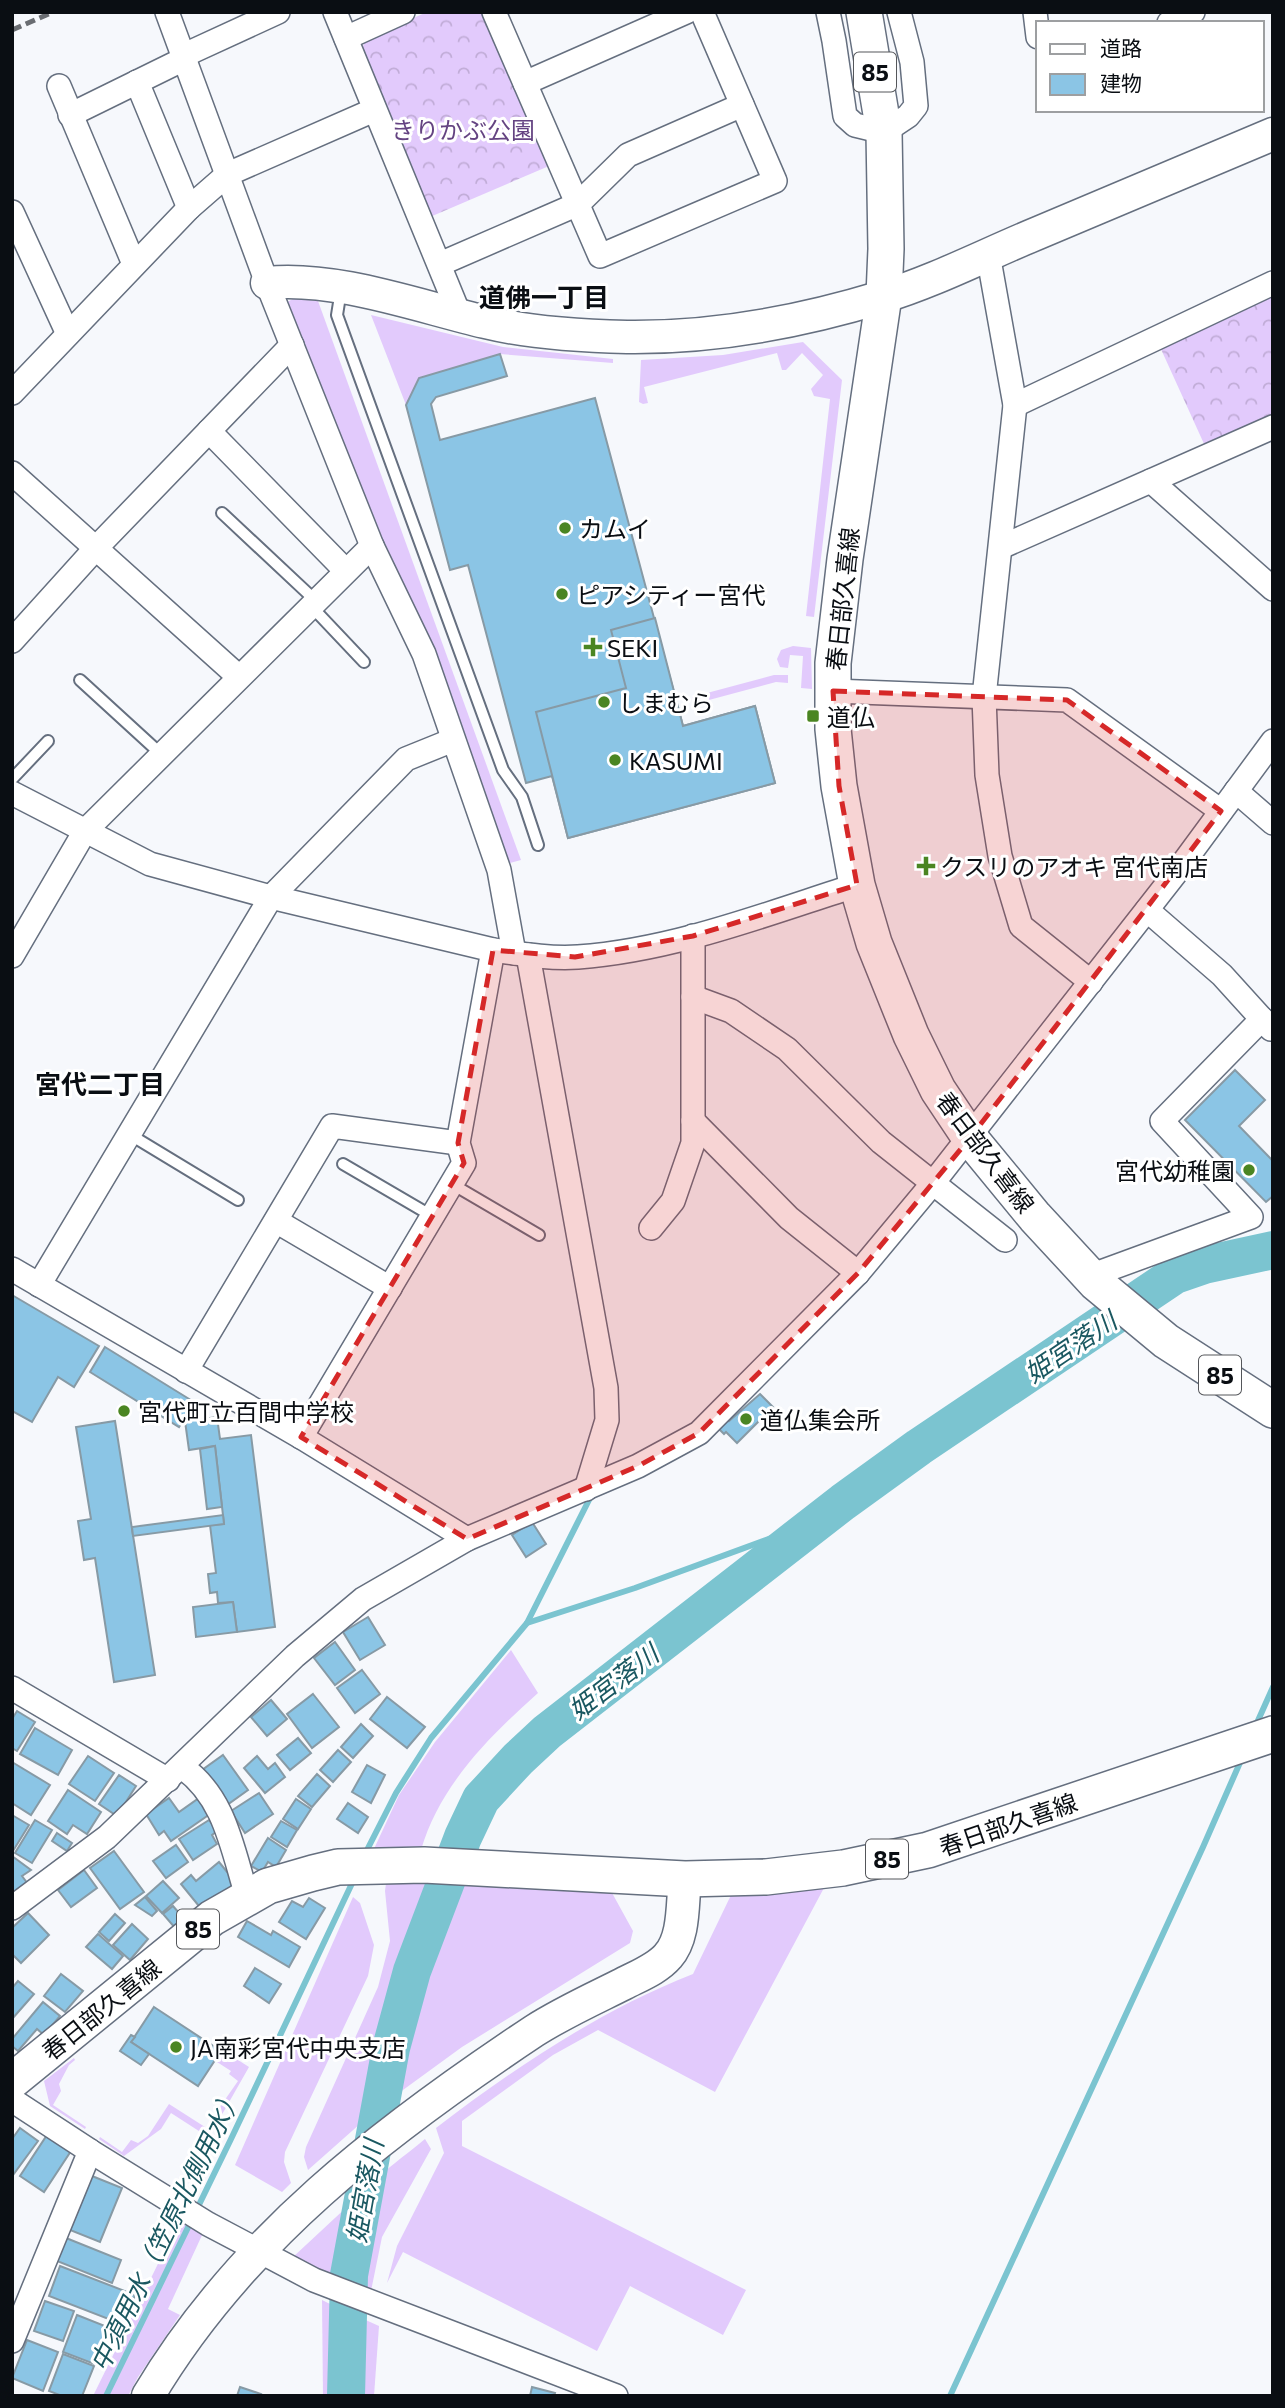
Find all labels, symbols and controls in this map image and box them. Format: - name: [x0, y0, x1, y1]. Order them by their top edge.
- legend: [1036, 21, 1264, 112]
- text: 道路: [1100, 35, 1142, 60]
- road number: 85: [854, 53, 896, 92]
- text: 建物: [1100, 70, 1142, 95]
- park label: きりかぶ公園: [391, 115, 535, 144]
- district label: 道佛一丁目: [479, 281, 609, 312]
- place label: カムイ: [579, 514, 651, 543]
- marker: カムイ: [557, 520, 573, 536]
- street label: 春日部久喜線: [820, 526, 864, 672]
- place label: ピアシティー宮代: [576, 580, 766, 609]
- marker: ピアシティー宮代: [554, 586, 570, 602]
- place label: SEKI: [607, 633, 658, 662]
- marker: SEKI: [585, 639, 601, 655]
- place label: しまむら: [618, 688, 714, 717]
- marker: しまむら: [596, 694, 612, 710]
- place label: 道仏: [827, 702, 875, 731]
- marker: 道仏: [805, 708, 821, 724]
- place label: KASUMI: [629, 746, 723, 775]
- marker: KASUMI: [607, 752, 623, 768]
- place label: クスリのアオキ 宮代南店: [940, 852, 1208, 881]
- marker: クスリのアオキ 宮代南店: [918, 858, 934, 874]
- district label: 宮代二丁目: [35, 1068, 165, 1099]
- street label: 春日部久喜線: [931, 1086, 1041, 1218]
- place label: 宮代幼稚園: [1115, 1156, 1235, 1185]
- marker: 宮代幼稚園: [1241, 1162, 1257, 1178]
- water label: 姫宮落川: [1018, 1302, 1124, 1388]
- road number: 85: [1199, 1356, 1241, 1394]
- place label: 宮代町立百間中学校: [138, 1397, 354, 1426]
- marker: 宮代町立百間中学校: [116, 1403, 132, 1419]
- place label: 道仏集会所: [760, 1405, 880, 1434]
- marker: 道仏集会所: [738, 1411, 754, 1427]
- water label: 姫宮落川: [562, 1636, 666, 1725]
- street label: 春日部久喜線: [935, 1787, 1081, 1861]
- road number: 85: [866, 1840, 908, 1878]
- road number: 85: [177, 1910, 219, 1948]
- street label: 春日部久喜線: [36, 1952, 166, 2066]
- place label: JA南彩宮代中央支店: [190, 2033, 406, 2062]
- marker: JA南彩宮代中央支店: [168, 2039, 184, 2055]
- water label: 中須用水（笠原北側用水）: [83, 2082, 247, 2376]
- water label: 姫宮落川: [340, 2134, 389, 2245]

